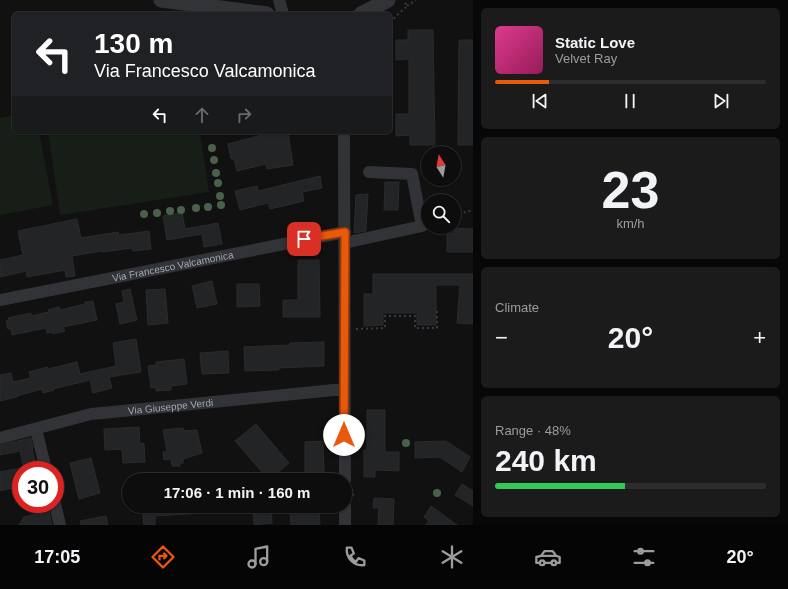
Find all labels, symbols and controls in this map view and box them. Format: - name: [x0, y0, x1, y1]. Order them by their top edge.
- icon: left: [28, 28, 80, 80]
- text: 130 m: [94, 28, 173, 59]
- text: Static Love: [555, 34, 635, 51]
- text: Velvet Ray: [555, 51, 617, 66]
- text: Via Francesco Valcamonica: [94, 61, 315, 81]
- icon: previous: [529, 90, 551, 112]
- icon: pause: [619, 90, 641, 112]
- icon: next: [710, 90, 732, 112]
- icon: left: [149, 104, 171, 126]
- icon: ahead: [191, 104, 213, 126]
- icon: right: [233, 104, 255, 126]
- north arrow: [421, 146, 461, 186]
- map controls: [421, 146, 461, 234]
- text: 23: [602, 161, 659, 219]
- button: search: [421, 194, 461, 234]
- text: km/h: [616, 216, 645, 231]
- pin: [287, 222, 321, 256]
- icon: arrive: [293, 228, 315, 250]
- street label: Via Francesco Valcamonica: [111, 249, 235, 284]
- text: Climate: [495, 300, 539, 315]
- text: 20°: [608, 321, 653, 354]
- text: −: [495, 325, 508, 350]
- text: +: [753, 325, 766, 350]
- street label: Via Giuseppe Verdi: [127, 397, 214, 416]
- position arrow: [323, 414, 365, 456]
- text: Range · 48%: [495, 423, 571, 438]
- text: 240 km: [495, 444, 597, 477]
- speed limit sign: 30: [12, 461, 64, 513]
- text: 17:06 · 1 min · 160 m: [164, 484, 310, 501]
- icon: directions: [149, 543, 177, 571]
- icon: music: [245, 543, 273, 571]
- icon: phone: [341, 543, 369, 571]
- icon: climate: [438, 543, 466, 571]
- icon: car: [534, 543, 562, 571]
- icon: filters: [630, 543, 658, 571]
- text: 17:05: [34, 547, 80, 567]
- text: 20°: [727, 547, 754, 567]

